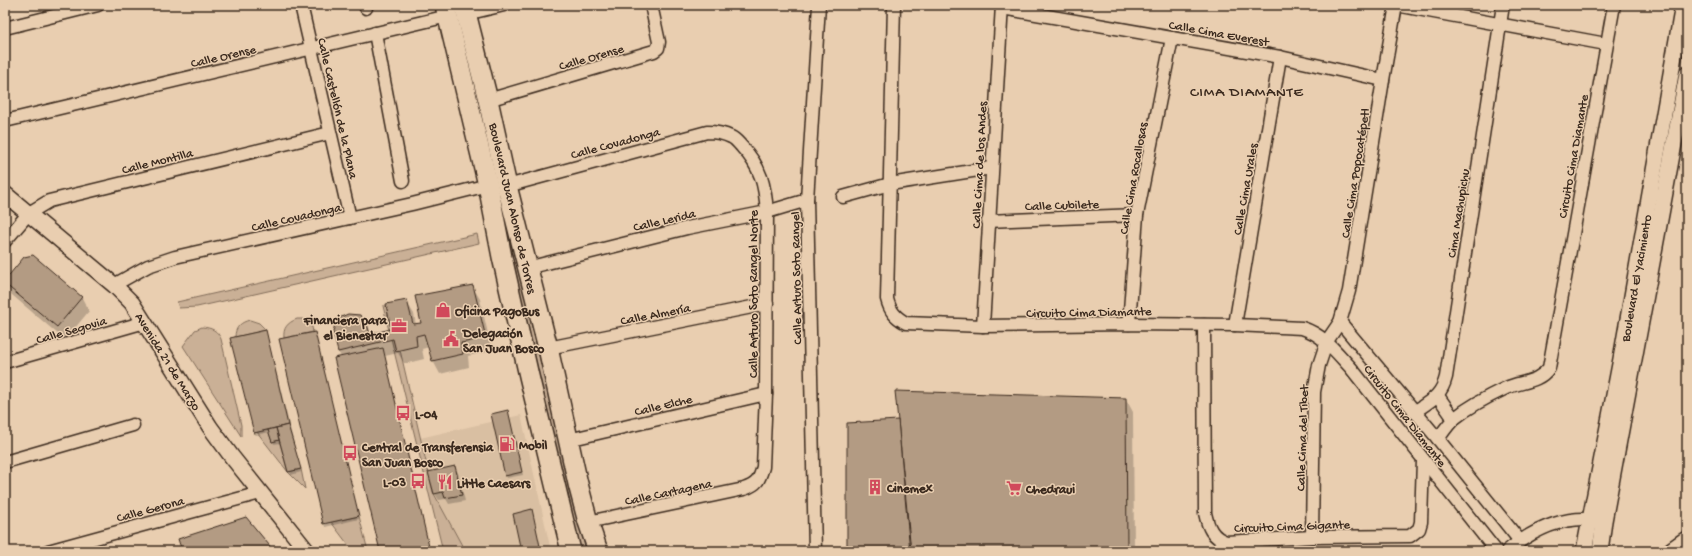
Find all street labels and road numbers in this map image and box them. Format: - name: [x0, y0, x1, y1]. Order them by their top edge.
- street label: Calle Cima Everest: [1167, 18, 1271, 51]
- street label: Calle Castellón de la Plana: [313, 37, 360, 181]
- street label: Calle Orense: [558, 42, 626, 75]
- street label: Calle Orense: [189, 43, 258, 72]
- street label: Circuito Cima Diamante: [1556, 93, 1593, 220]
- street label: Calle Cima de los Andes: [970, 100, 991, 229]
- street label: Calle Cima Popocatépetl: [1339, 107, 1374, 239]
- street label: Calle Cima Rocallosas: [1117, 120, 1152, 236]
- street label: Boulevard Juan Alonso de Torres: [484, 121, 539, 297]
- street label: Calle Covadonga: [569, 125, 663, 164]
- street label: Calle Cima Urales: [1231, 141, 1262, 236]
- street label: Calle Montilla: [120, 146, 195, 179]
- street label: Cima Machupichu: [1445, 168, 1474, 259]
- street label: Calle Cubilete: [1025, 198, 1100, 215]
- street label: Calle Covadonga: [250, 201, 344, 236]
- street label: Calle Lerida: [632, 207, 698, 236]
- street label: Calle Arturo Soto Rangel Norte: [747, 210, 762, 378]
- street label: Calle Arturo Soto Rangel: [789, 211, 806, 345]
- street label: Boulevard El Yacimiento: [1619, 213, 1656, 344]
- street label: Calle Almería: [619, 301, 692, 330]
- street label: Circuito Cima Diamante: [1026, 305, 1152, 322]
- street label: Avenida 21 de Marzo: [131, 311, 203, 414]
- street label: Calle Segovia: [35, 314, 109, 349]
- street label: Circuito Cima Diamante: [1359, 362, 1449, 471]
- street label: Calle Cima del Tibet: [1294, 383, 1313, 491]
- street label: Calle Elche: [633, 392, 694, 420]
- street label: Calle Cartagena: [624, 477, 714, 510]
- street label: Calle Gerona: [115, 494, 187, 527]
- street label: Circuito Cima Gigante: [1234, 518, 1351, 537]

